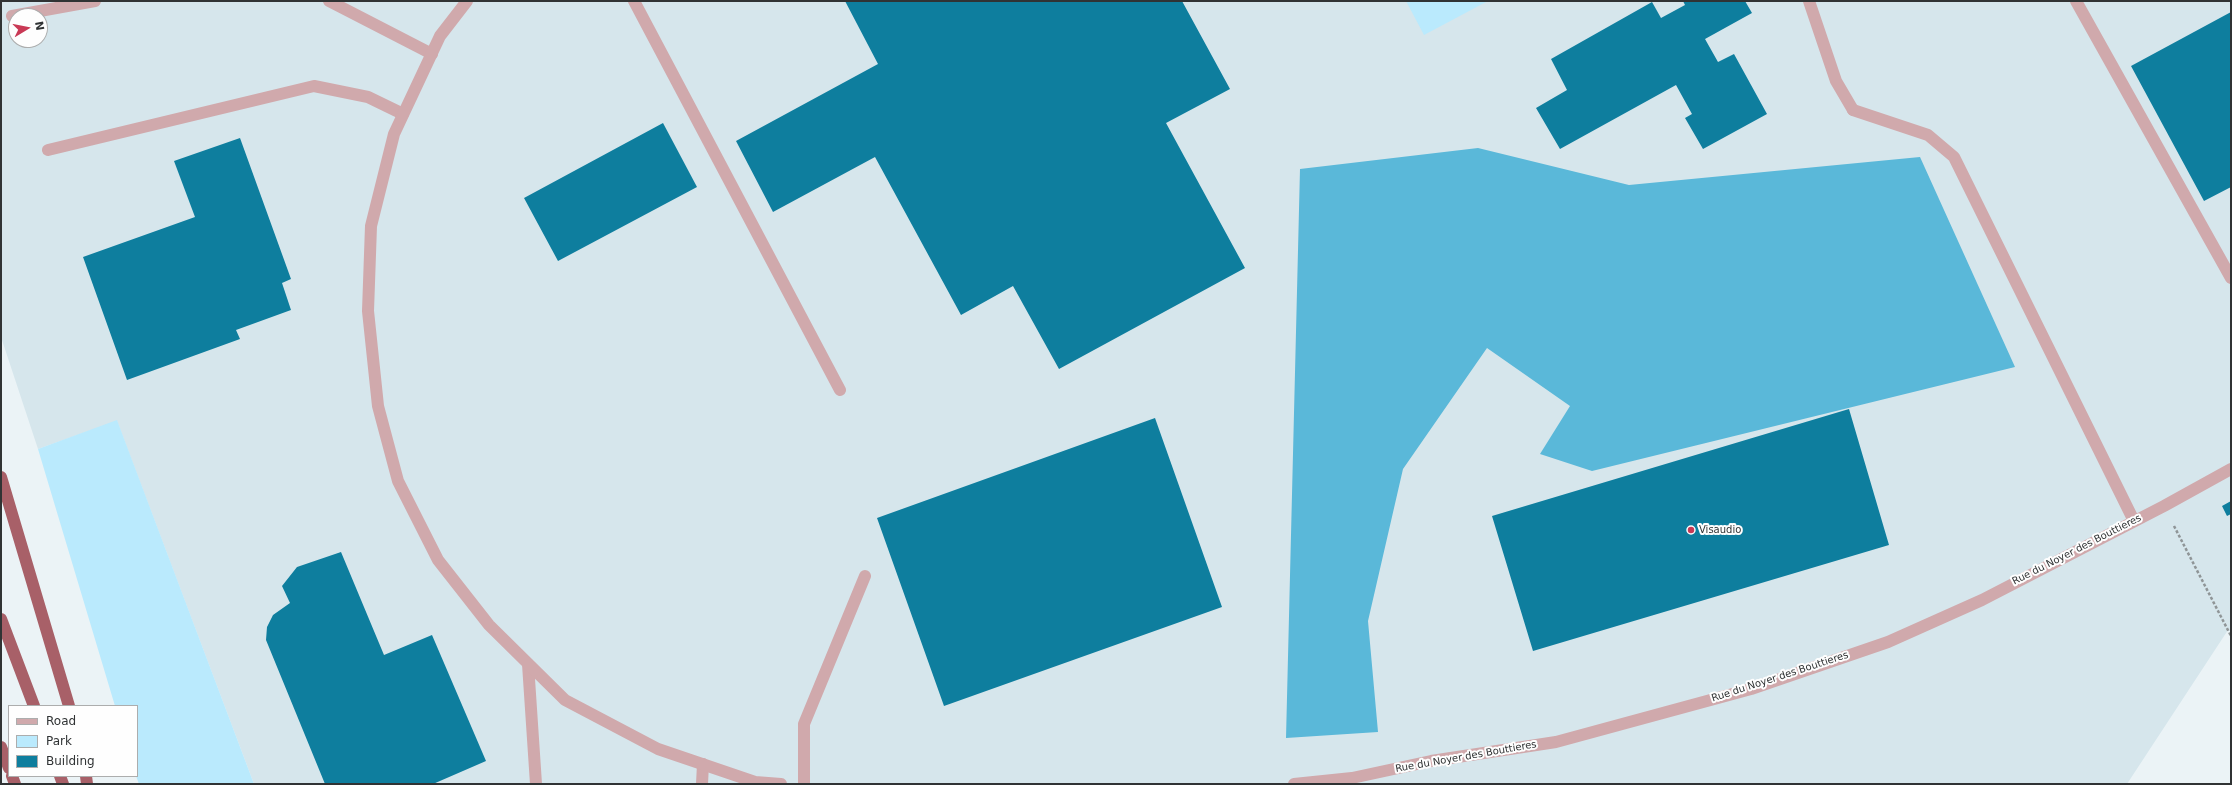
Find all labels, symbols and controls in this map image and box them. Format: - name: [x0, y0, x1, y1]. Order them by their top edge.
- north arrow: [8, 8, 48, 48]
- text: N: [32, 20, 47, 32]
- street label: Rue du Noyer des Bouttieres: [2010, 512, 2144, 588]
- place label: Visaudio: [1699, 524, 1741, 536]
- marker: Visaudio: [1686, 525, 1696, 535]
- street label: Rue du Noyer des Bouttieres: [1710, 649, 1850, 705]
- legend: [8, 705, 138, 777]
- text: Road: [46, 714, 76, 728]
- text: Park: [46, 734, 72, 748]
- street label: Rue du Noyer des Bouttieres: [1394, 739, 1538, 775]
- text: Building: [46, 754, 95, 768]

